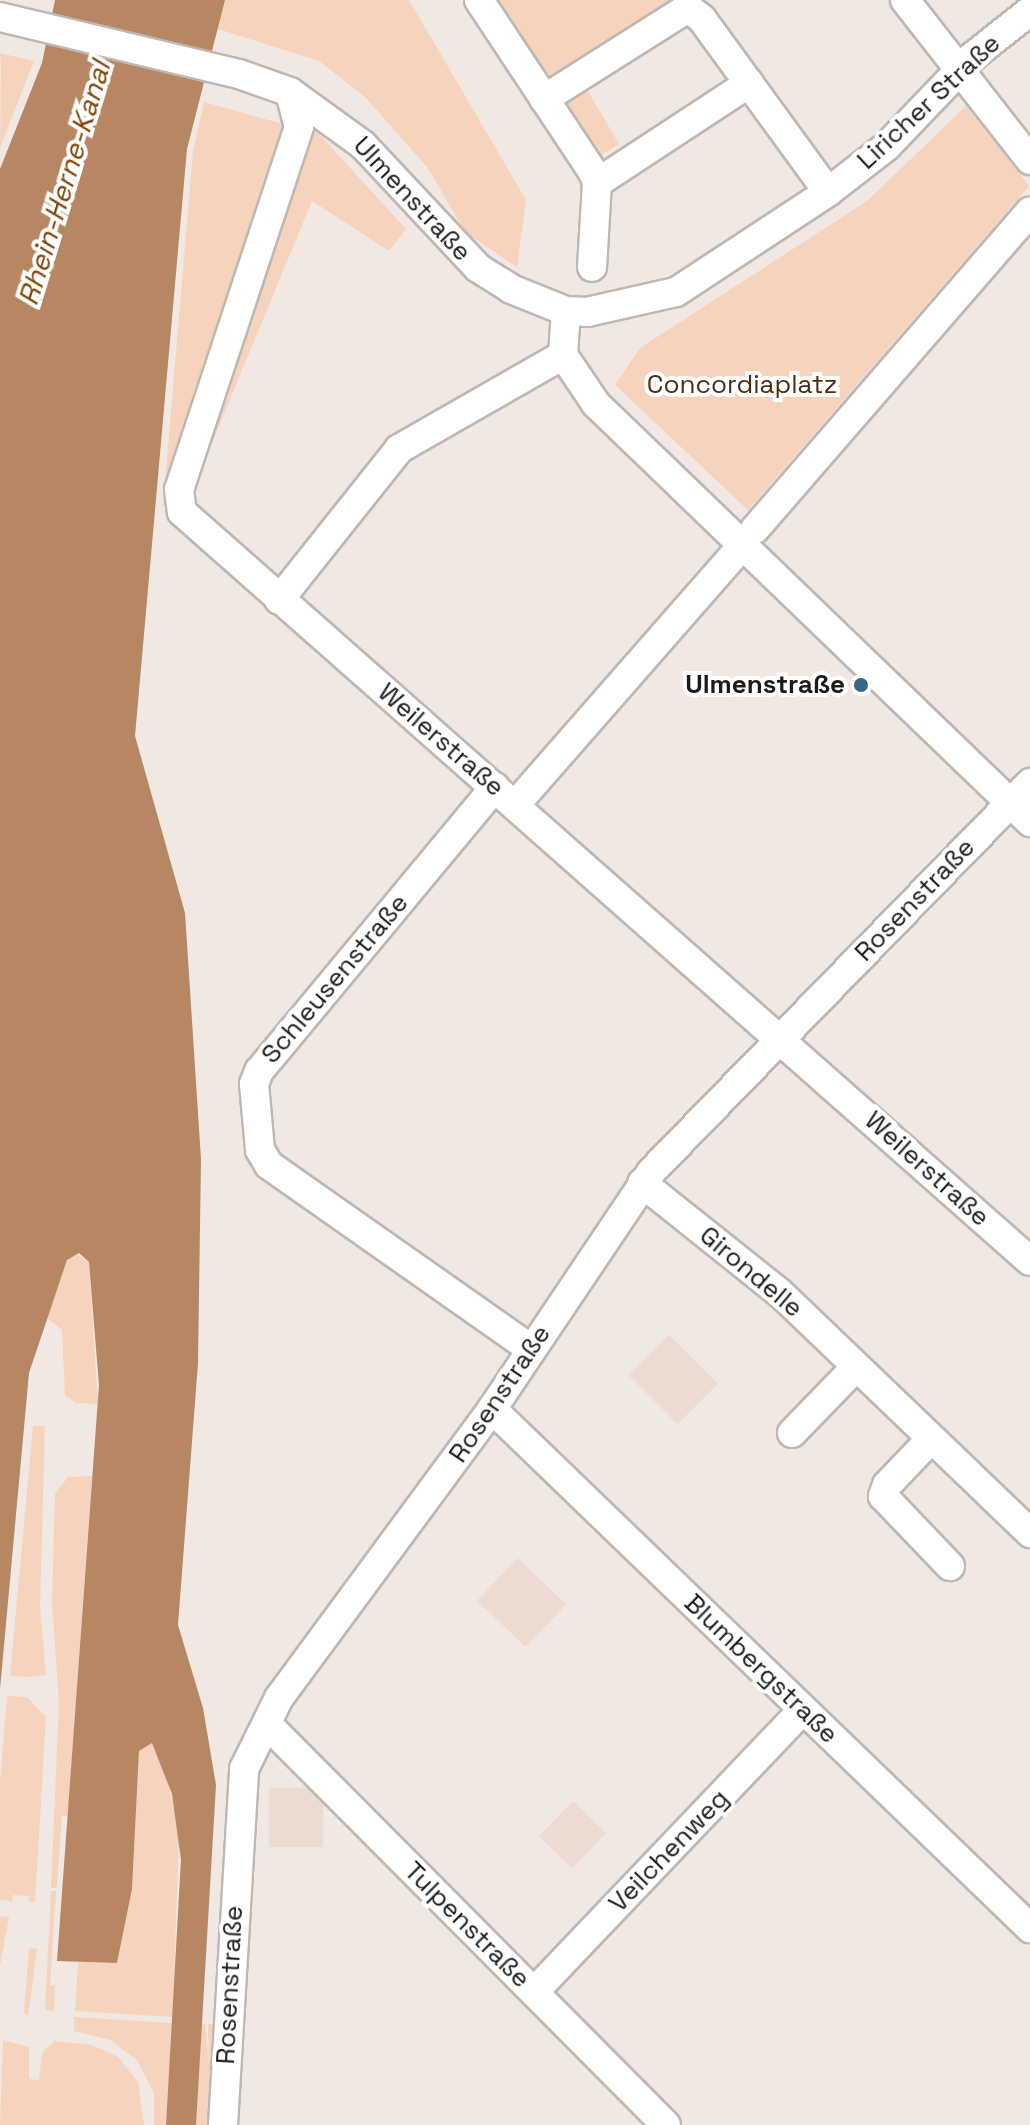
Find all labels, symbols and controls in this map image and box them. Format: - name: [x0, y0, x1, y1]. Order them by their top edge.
- street label: Liricher Straße: [851, 28, 1007, 176]
- water label: Rhein-Herne-Kanal: [11, 57, 117, 309]
- street label: Ulmenstraße: [346, 130, 478, 268]
- park label: Concordiaplatz: [647, 369, 837, 401]
- place label: Ulmenstraße: [685, 669, 845, 701]
- marker: Ulmenstraße: [852, 676, 870, 694]
- street label: Weilerstraße: [372, 677, 510, 803]
- street label: Rosenstraße: [849, 832, 981, 968]
- street label: Schleusenstraße: [255, 888, 415, 1070]
- street label: Weilerstraße: [858, 1105, 996, 1233]
- street label: Girondelle: [693, 1220, 809, 1324]
- street label: Rosenstraße: [443, 1319, 557, 1469]
- street label: Blumbergstraße: [678, 1588, 844, 1750]
- street label: Veilchenweg: [603, 1783, 735, 1919]
- street label: Tulpenstraße: [398, 1856, 536, 1994]
- street label: Rosenstraße: [210, 1905, 250, 2065]

